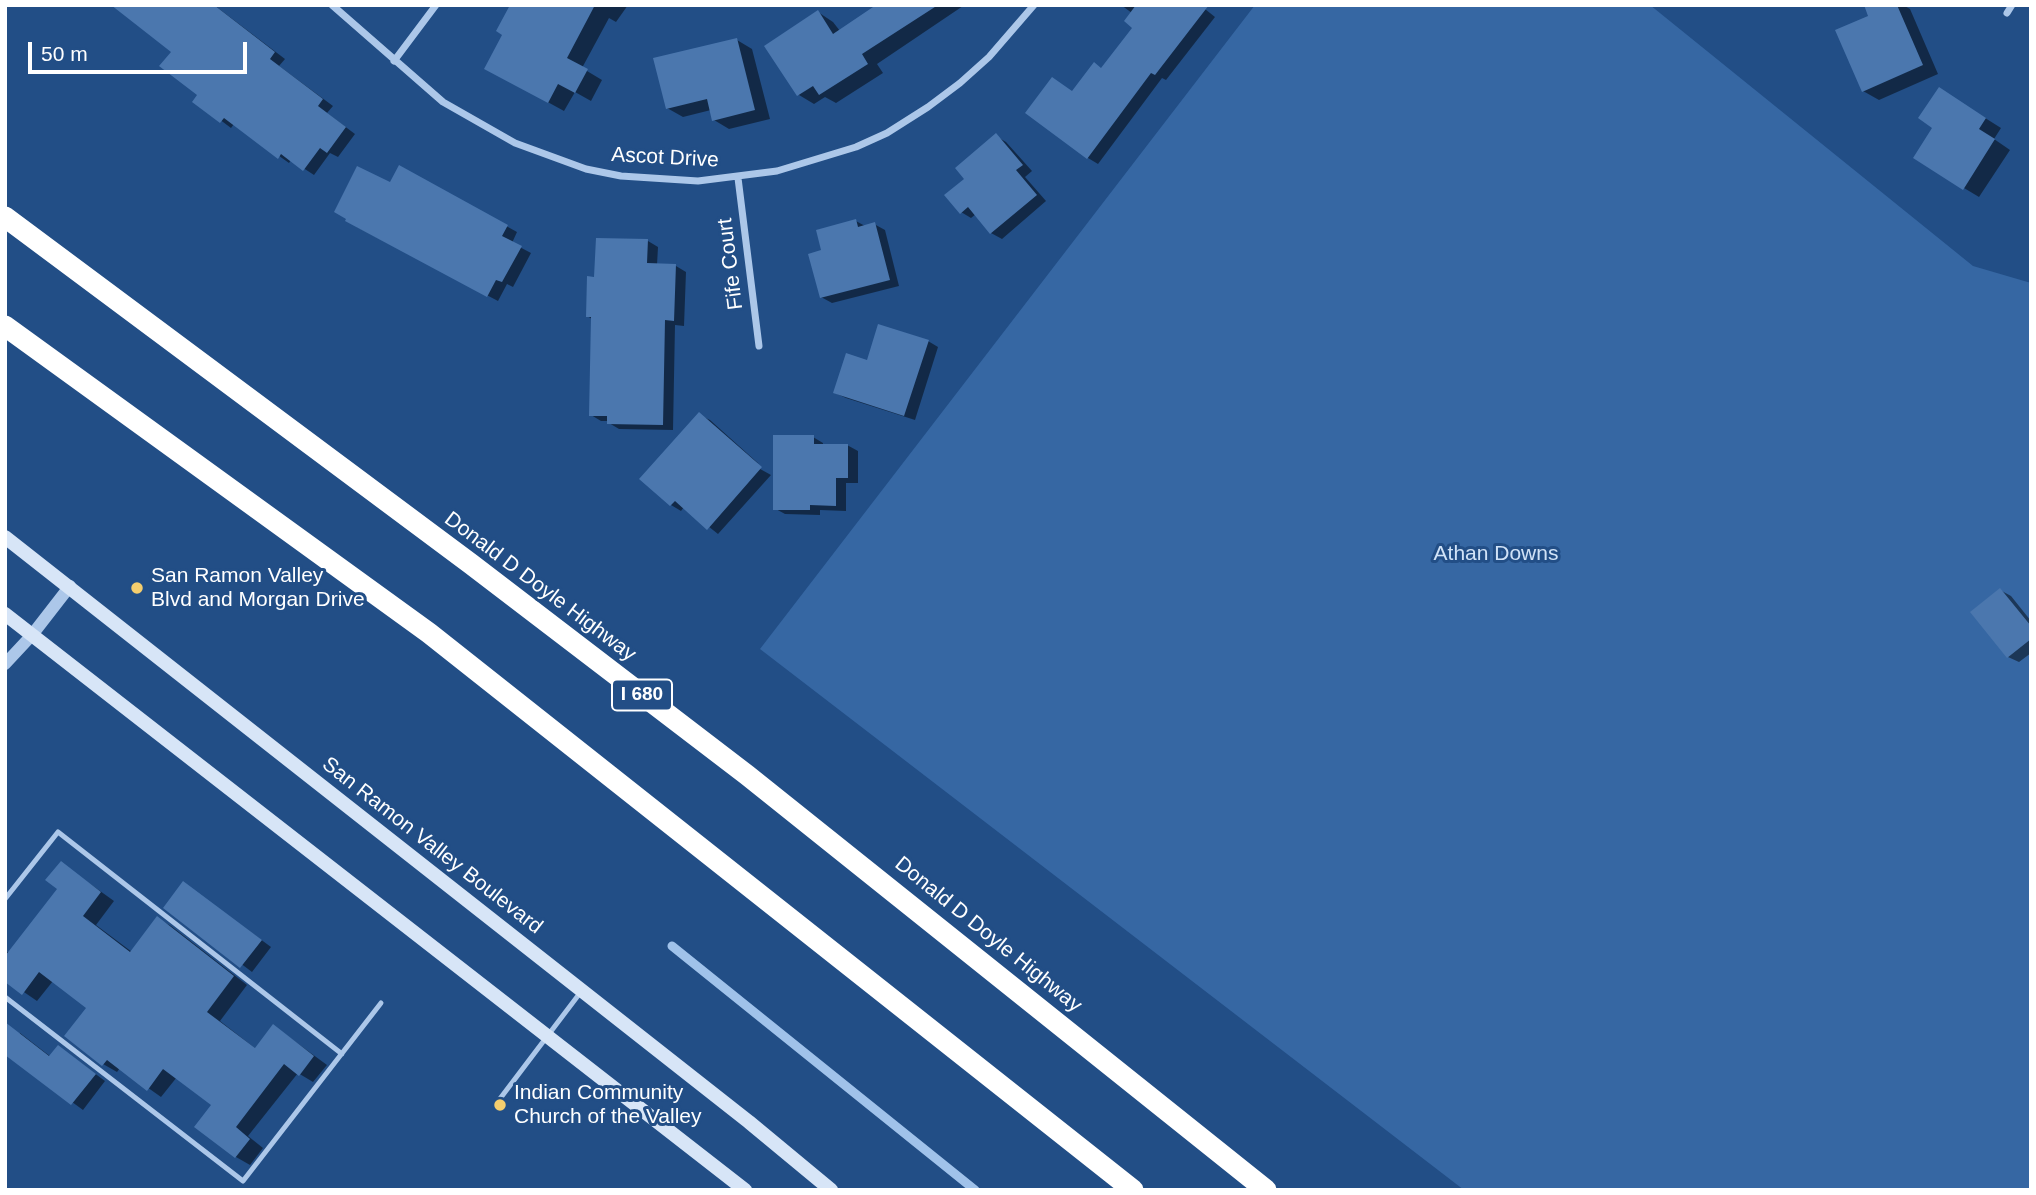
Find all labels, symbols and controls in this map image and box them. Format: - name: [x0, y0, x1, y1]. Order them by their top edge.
- scale bar: [32, 28, 250, 72]
- text: 50 m: [41, 42, 88, 65]
- street label: Ascot Drive: [611, 143, 719, 173]
- street label: Fife Court: [713, 217, 749, 311]
- street label: Donald D Doyle Highway: [439, 507, 641, 667]
- park label: Athan Downs: [1434, 541, 1558, 567]
- place label: San Ramon Valley Blvd and Morgan Drive: [151, 563, 365, 613]
- marker: San Ramon Valley Blvd and Morgan Drive: [129, 580, 145, 596]
- road number: I 680: [612, 680, 672, 710]
- street label: San Ramon Valley Boulevard: [317, 752, 547, 940]
- street label: Donald D Doyle Highway: [889, 852, 1087, 1018]
- place label: Indian Community Church of the Valley: [514, 1080, 702, 1130]
- marker: Indian Community Church of the Valley: [492, 1097, 508, 1113]

